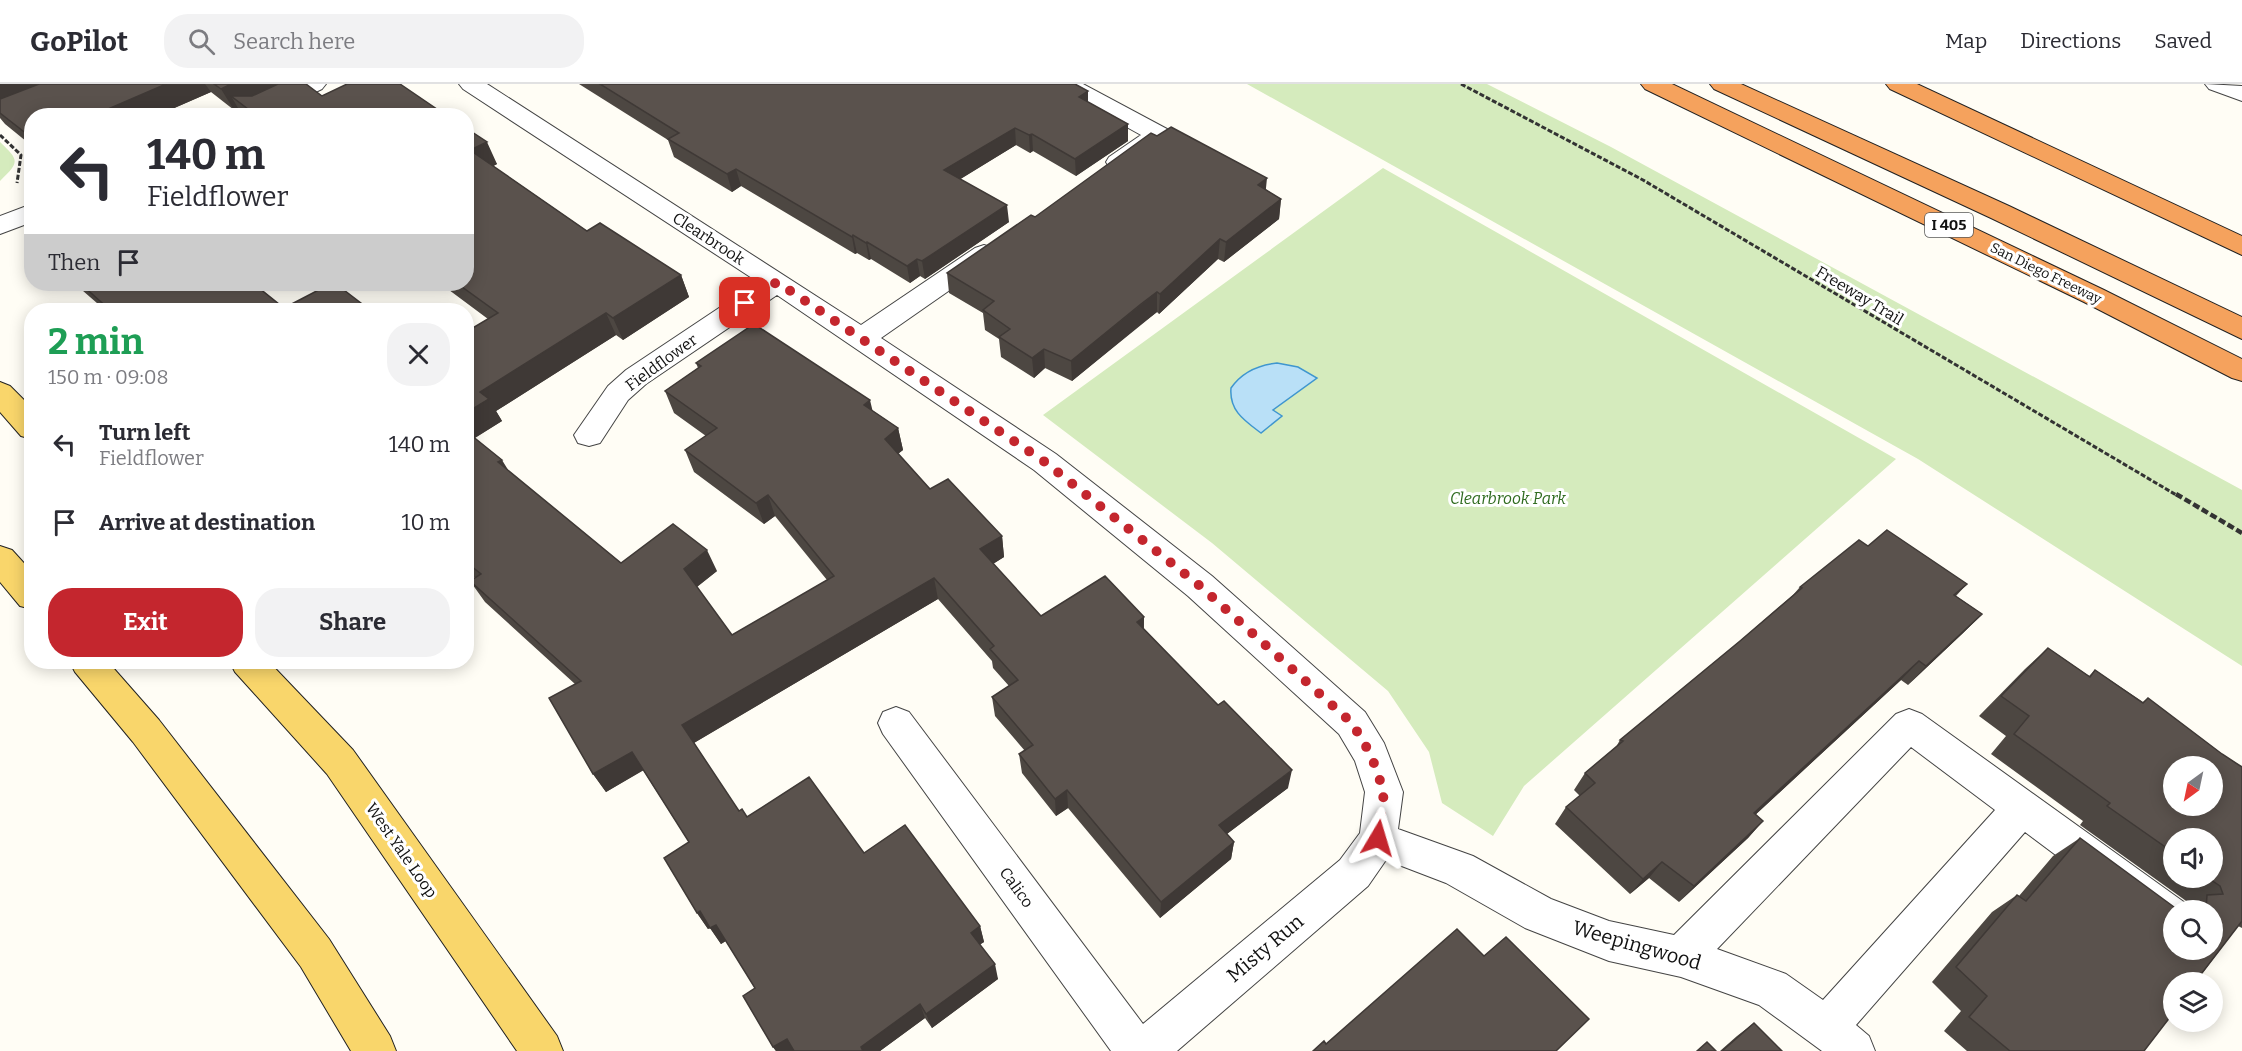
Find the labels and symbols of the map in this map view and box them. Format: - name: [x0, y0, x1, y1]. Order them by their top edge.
- street label: Clearbrook: [669, 208, 748, 269]
- road number: I 405: [1925, 213, 1973, 237]
- street label: San Diego Freeway: [1987, 239, 2105, 308]
- street label: Freeway Trail: [1813, 262, 1907, 329]
- pin: [719, 277, 770, 328]
- street label: Fieldflower: [622, 330, 701, 395]
- park label: Clearbrook Park: [1450, 489, 1566, 508]
- north arrow: [2163, 756, 2223, 816]
- street label: West Yale Loop: [362, 799, 441, 901]
- position arrow: [1346, 806, 1410, 870]
- street label: Calico: [996, 863, 1038, 911]
- street label: Misty Run: [1222, 909, 1309, 987]
- street label: Weepingwood: [1570, 915, 1704, 975]

